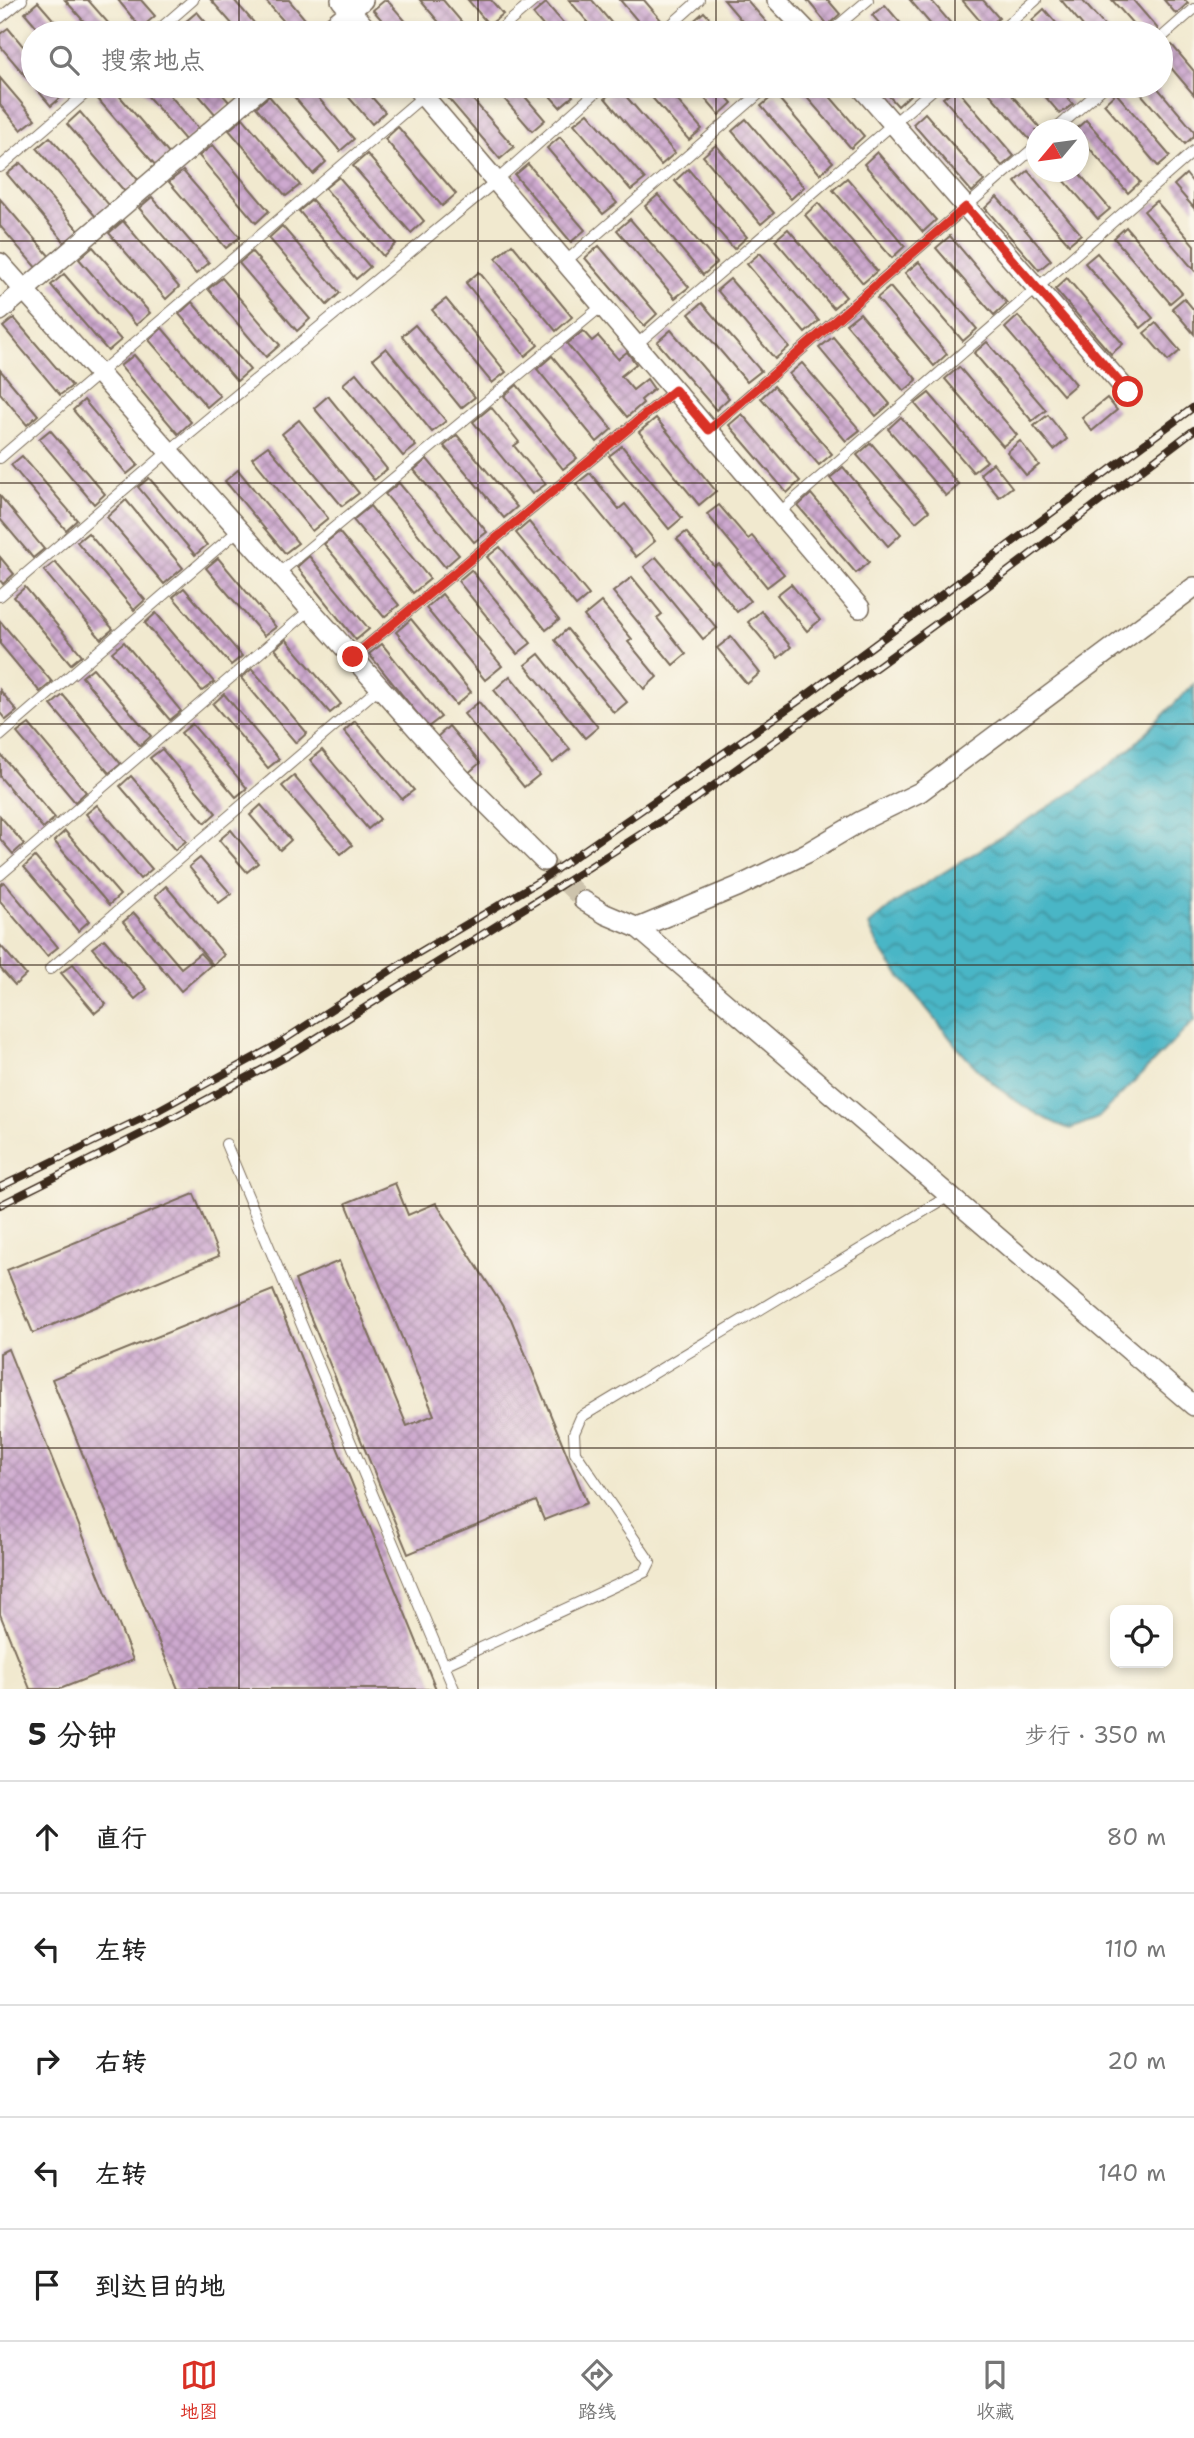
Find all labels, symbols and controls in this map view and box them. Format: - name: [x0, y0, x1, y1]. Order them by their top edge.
- search box: [21, 21, 1173, 98]
- icon: search: [45, 41, 83, 79]
- text: 搜索地点: [101, 42, 205, 77]
- north arrow: [1026, 119, 1089, 182]
- route start: [1112, 376, 1143, 407]
- route end: [337, 641, 368, 672]
- map controls: [1110, 1605, 1173, 1668]
- button: locate: [1110, 1605, 1173, 1668]
- text: 5 分钟: [28, 1714, 117, 1755]
- text: 步行 · 350 m: [1025, 1720, 1166, 1750]
- icon: ahead: [28, 1818, 66, 1856]
- text: 直行: [95, 1820, 147, 1855]
- text: 80 m: [1107, 1822, 1166, 1852]
- icon: left: [28, 1930, 66, 1968]
- text: 左转: [95, 1932, 147, 1967]
- text: 110 m: [1104, 1934, 1166, 1964]
- icon: right: [28, 2042, 66, 2080]
- text: 右转: [95, 2044, 147, 2079]
- text: 20 m: [1107, 2046, 1166, 2076]
- icon: left: [28, 2154, 66, 2192]
- text: 左转: [95, 2156, 147, 2191]
- text: 140 m: [1098, 2158, 1166, 2188]
- icon: arrive: [28, 2266, 66, 2304]
- text: 到达目的地: [95, 2268, 225, 2303]
- tab: 地图: [180, 2356, 218, 2424]
- tab: 路线: [578, 2356, 616, 2424]
- tab: 收藏: [976, 2356, 1014, 2424]

